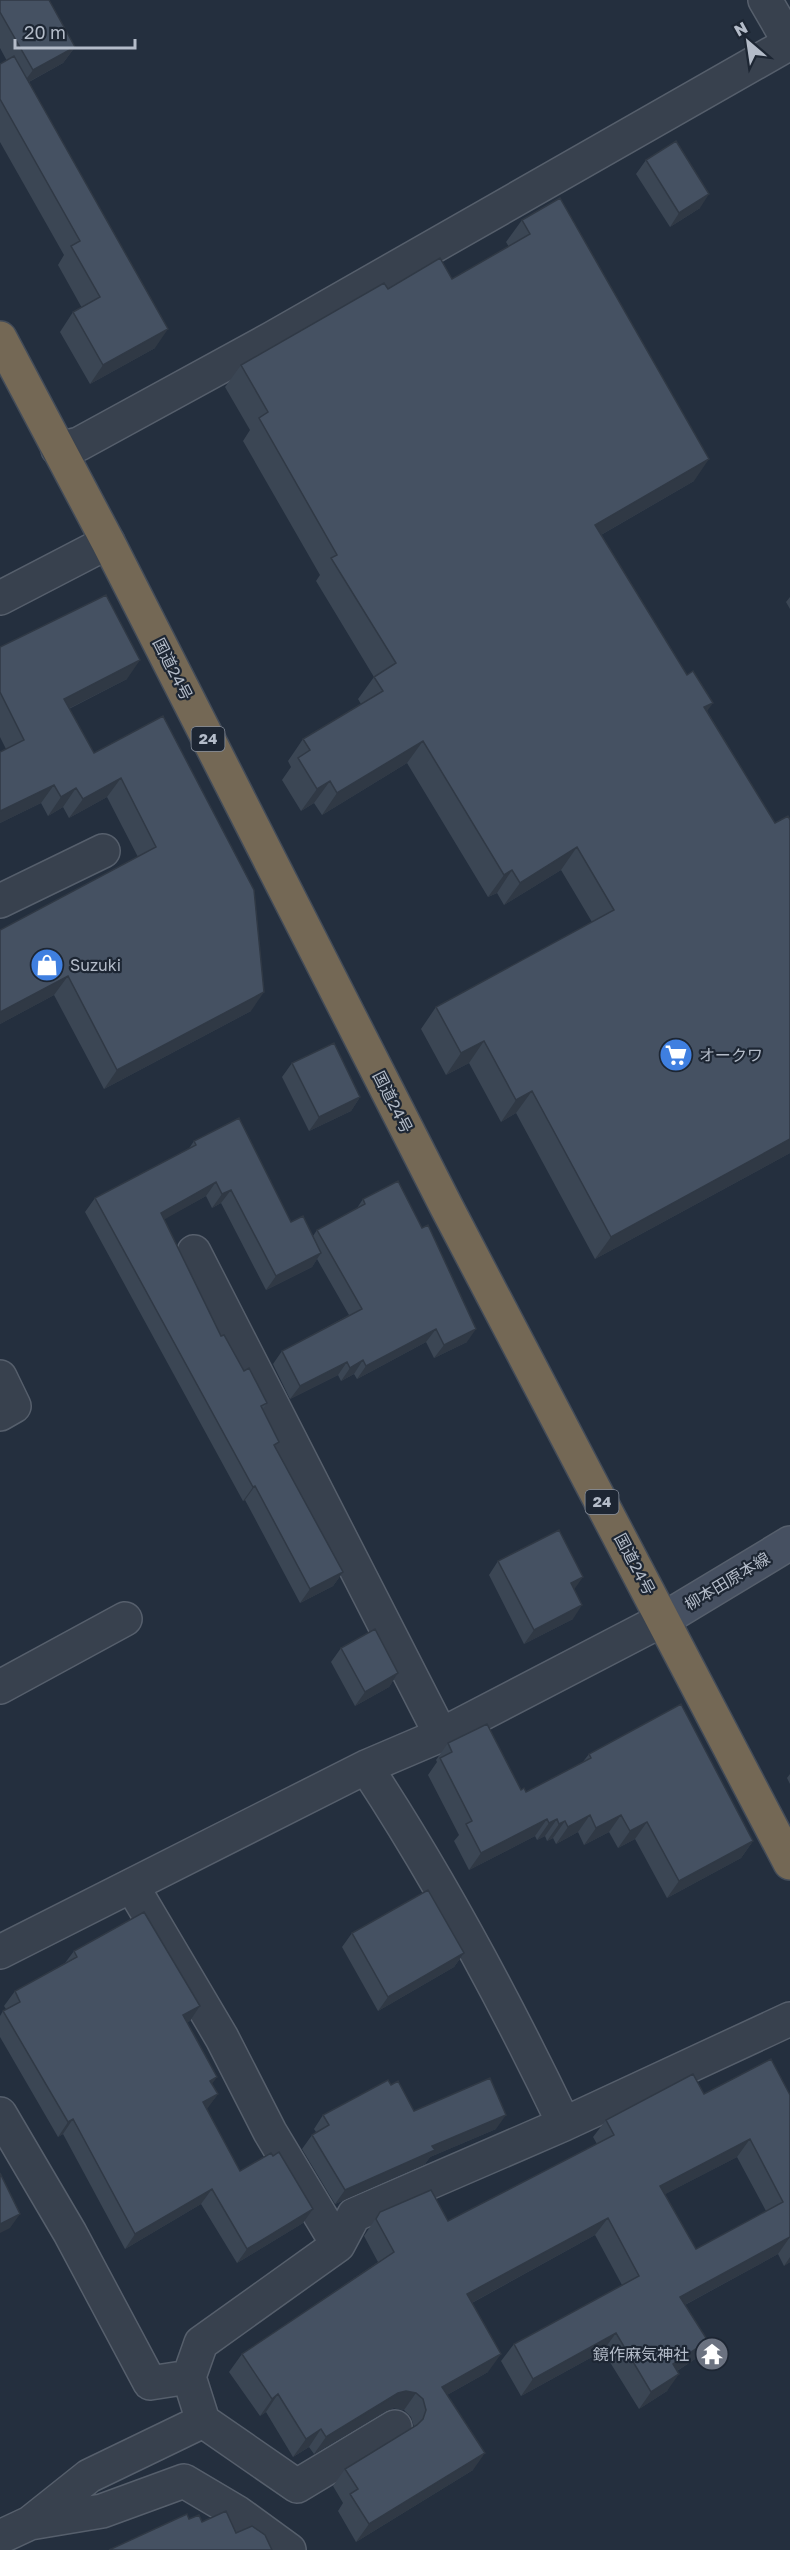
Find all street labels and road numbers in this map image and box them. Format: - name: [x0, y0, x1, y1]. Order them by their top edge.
- street label: 国道24号: [149, 635, 197, 703]
- road number: 24: [192, 727, 224, 751]
- street label: 国道24号: [369, 1068, 417, 1136]
- road number: 24: [586, 1490, 618, 1514]
- street label: 国道24号: [610, 1530, 660, 1598]
- street label: 柳本田原本線: [681, 1548, 773, 1614]

